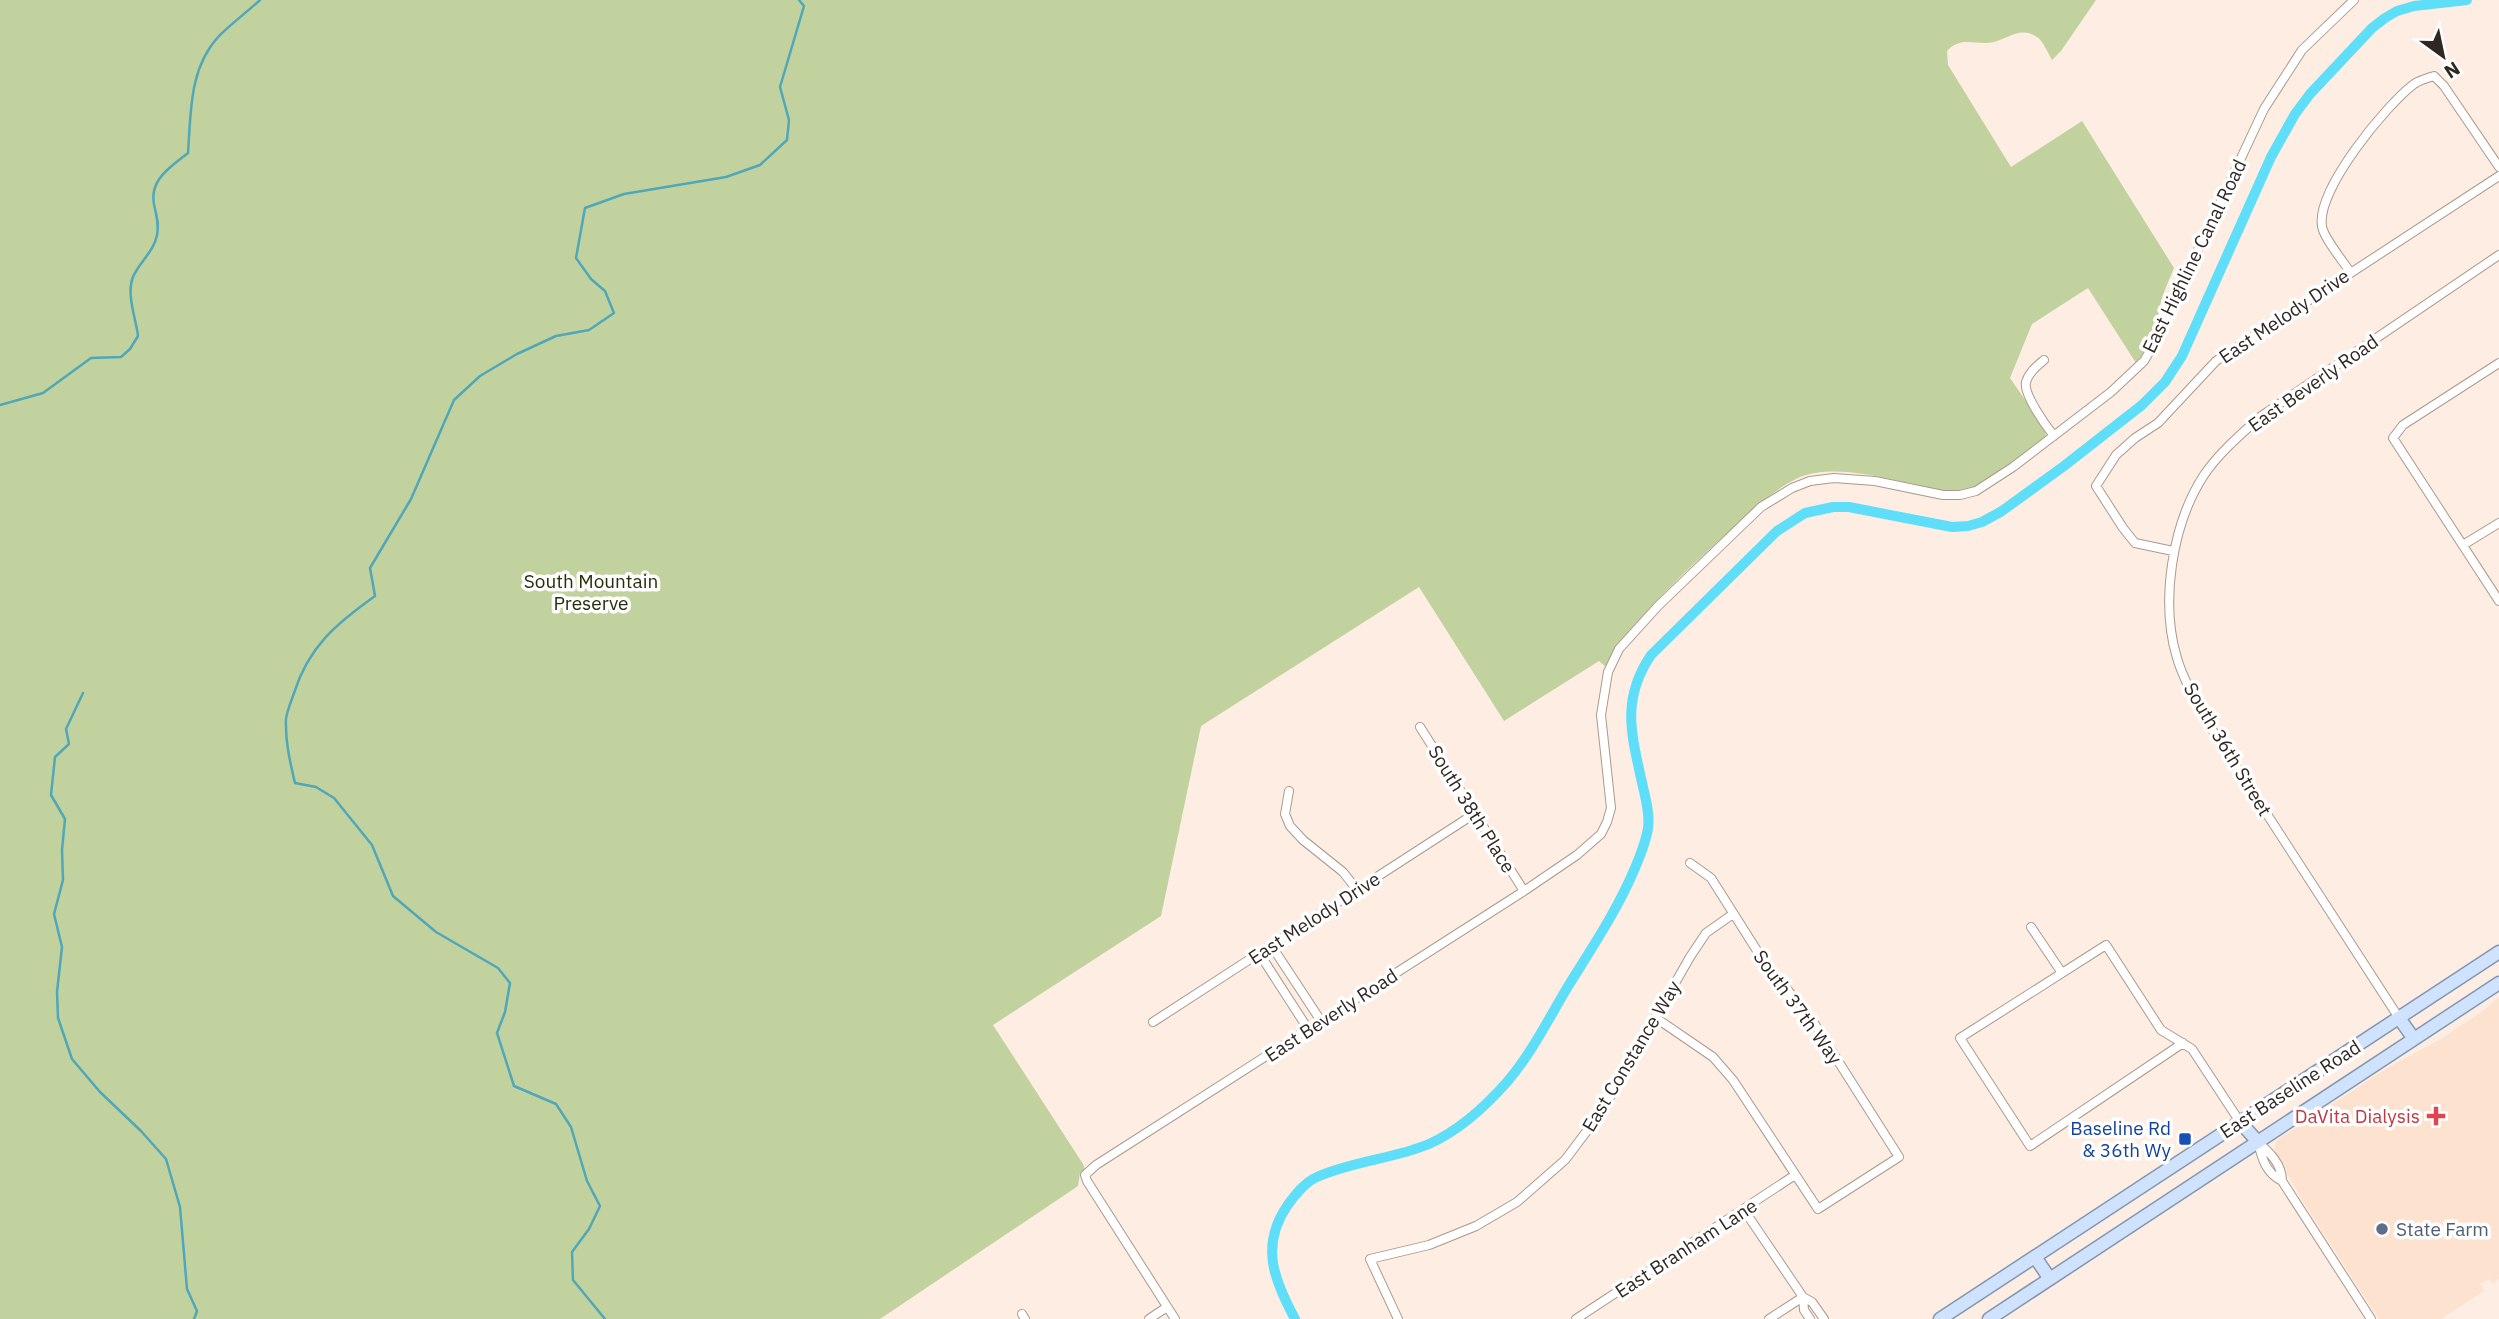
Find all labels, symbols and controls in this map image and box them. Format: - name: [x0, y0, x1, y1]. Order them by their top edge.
- north arrow: [2408, 21, 2478, 91]
- text: N: [2440, 56, 2465, 84]
- street label: East Highline Canal Road: [2137, 155, 2251, 357]
- street label: East Melody Drive: [2214, 263, 2354, 369]
- street label: East Beverly Road: [2243, 329, 2383, 437]
- park label: South Mountain Preserve: [524, 569, 658, 615]
- street label: South 36th Street: [2179, 678, 2277, 820]
- street label: South 38th Place: [1423, 741, 1521, 877]
- street label: East Melody Drive: [1244, 866, 1384, 970]
- street label: South 37th Way: [1748, 945, 1848, 1069]
- street label: East Beverly Road: [1260, 963, 1402, 1067]
- street label: East Constance Way: [1576, 976, 1686, 1136]
- street label: East Baseline Road: [2215, 1035, 2365, 1143]
- place label: DaVita Dialysis: [2295, 1104, 2420, 1128]
- marker: DaVita Dialysis: [2426, 1106, 2446, 1126]
- place label: Baseline Rd & 36th Wy: [2070, 1116, 2172, 1162]
- marker: Baseline Rd & 36th Wy: [2177, 1131, 2193, 1147]
- street label: East Branham Lane: [1610, 1193, 1762, 1303]
- place label: State Farm: [2396, 1217, 2489, 1241]
- marker: State Farm: [2374, 1221, 2390, 1237]

